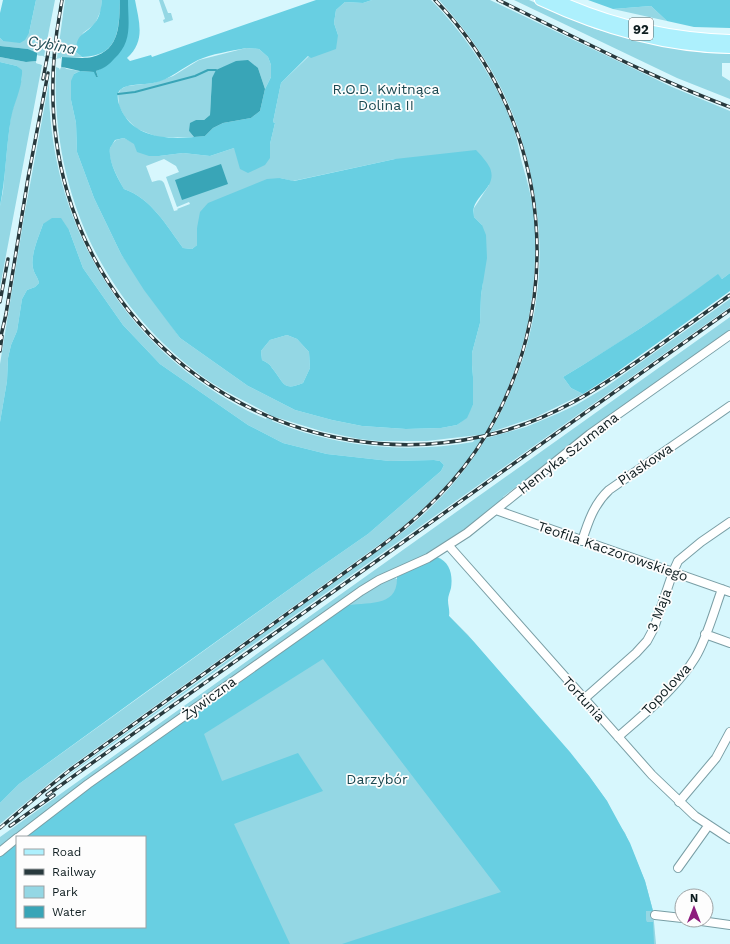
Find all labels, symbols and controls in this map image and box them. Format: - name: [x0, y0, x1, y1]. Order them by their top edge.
- road number: 92: [629, 18, 653, 40]
- water label: Cybina: [26, 31, 78, 59]
- park label: R.O.D. Kwitnąca Dolina II: [333, 81, 439, 113]
- street label: Henryka Szumana: [515, 409, 621, 497]
- street label: Piaskowa: [614, 440, 676, 488]
- street label: Teofila Kaczorowskiego: [536, 518, 690, 584]
- street label: 3 Maja: [644, 586, 674, 634]
- street label: Topolowa: [638, 660, 694, 718]
- street label: Żywiczna: [179, 673, 239, 723]
- street label: Tortunia: [560, 673, 609, 725]
- park label: Darzybór: [346, 771, 408, 787]
- legend: [16, 836, 146, 928]
- text: Road: [52, 845, 81, 859]
- text: Railway: [52, 865, 97, 879]
- text: Park: [52, 885, 78, 899]
- north arrow: [674, 888, 714, 928]
- text: N: [690, 892, 698, 905]
- text: Water: [52, 905, 87, 919]

